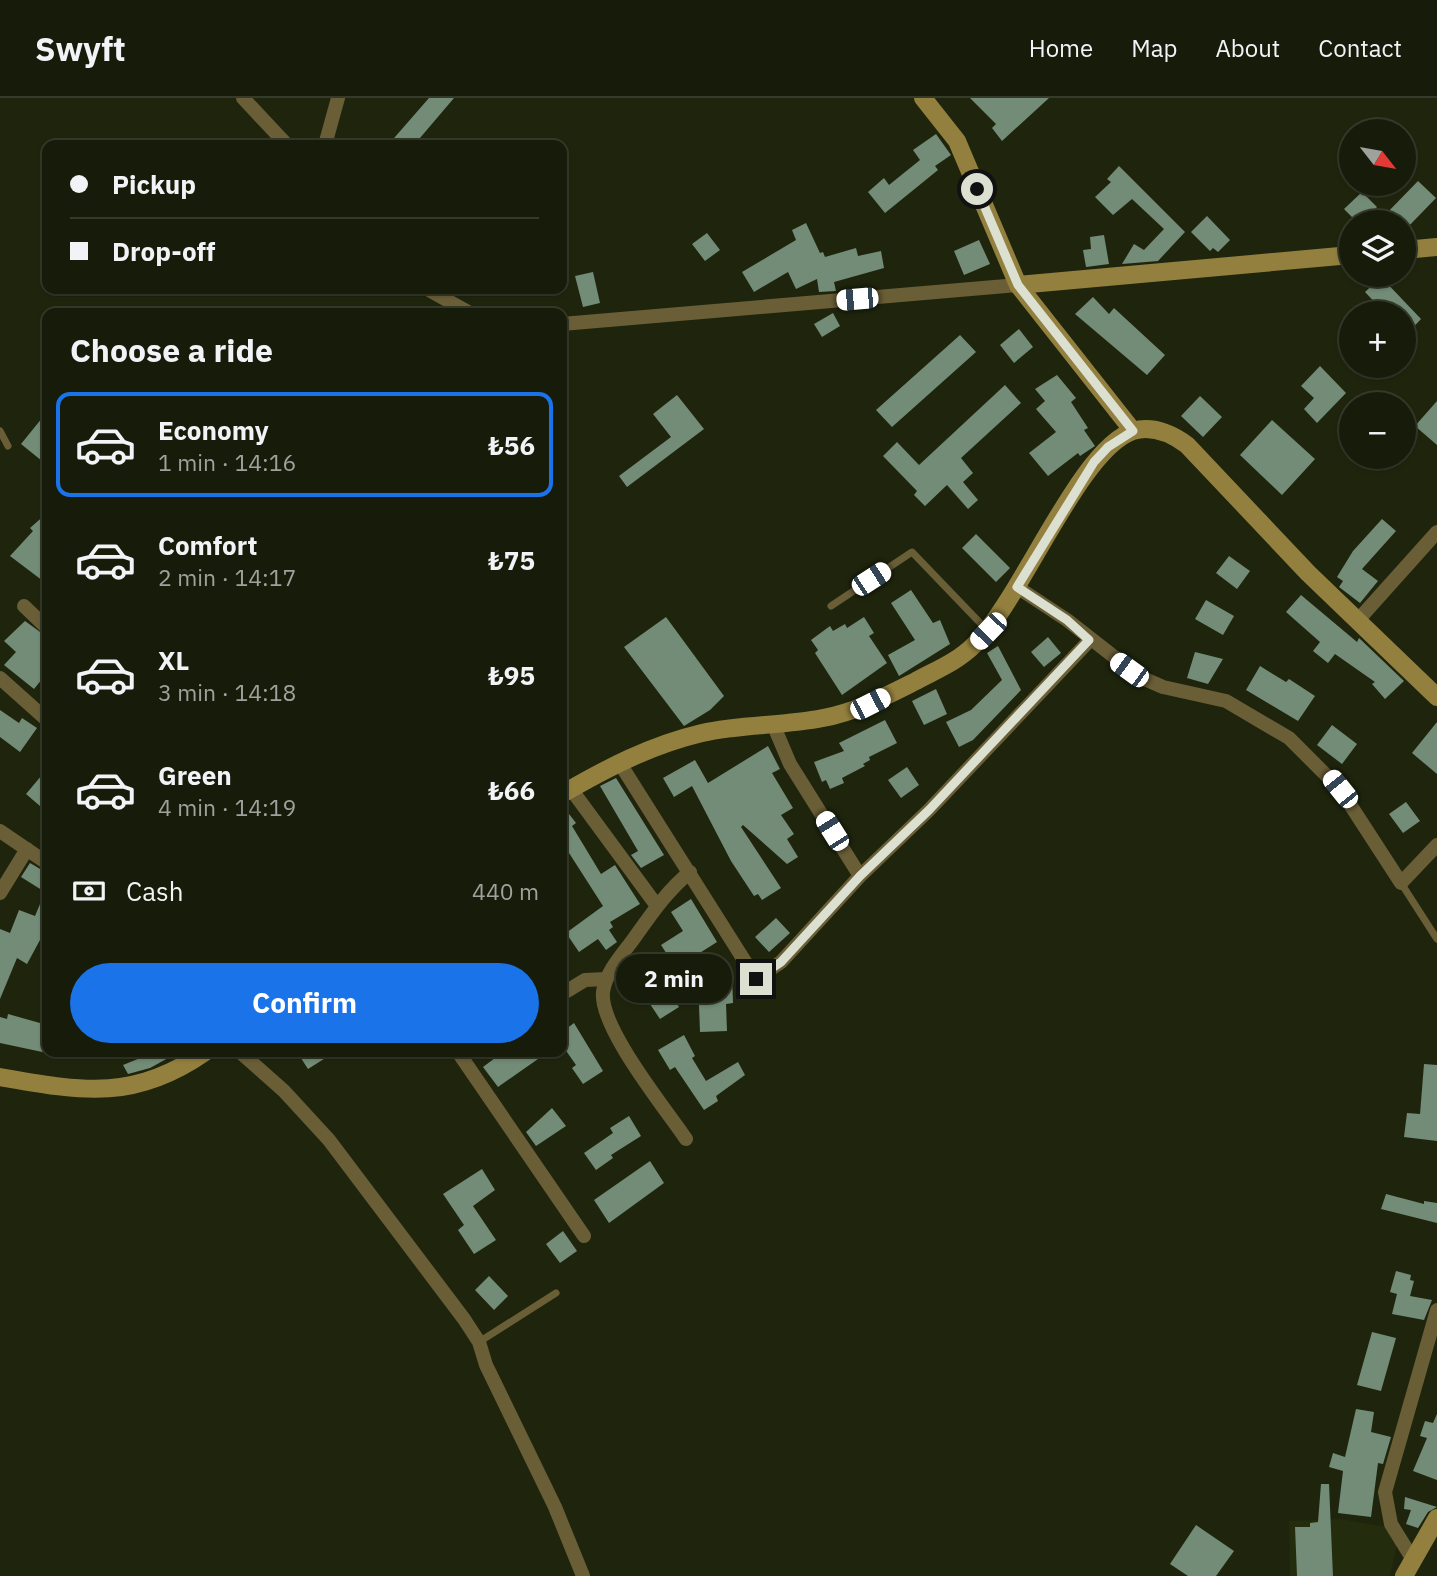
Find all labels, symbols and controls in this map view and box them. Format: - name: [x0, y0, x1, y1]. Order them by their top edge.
- text: Swyft: [35, 27, 126, 70]
- text: Home: [1029, 32, 1093, 64]
- text: Map: [1131, 32, 1177, 64]
- text: About: [1215, 32, 1280, 64]
- text: Contact: [1318, 32, 1402, 64]
- north arrow: [1339, 119, 1416, 196]
- map controls: [1339, 119, 1416, 469]
- text: Pickup: [112, 167, 196, 201]
- route start: [961, 173, 993, 205]
- button: layers: [1339, 210, 1416, 287]
- text: Drop-off: [112, 234, 215, 268]
- car: [836, 287, 879, 311]
- button: +: [1339, 301, 1416, 378]
- text: Choose a ride: [70, 329, 273, 371]
- button: −: [1339, 392, 1416, 469]
- icon: car: [74, 413, 137, 476]
- text: Economy: [158, 413, 269, 447]
- text: ₺56: [488, 428, 535, 462]
- text: 1 min · 14:16: [158, 447, 296, 477]
- icon: car: [74, 528, 137, 591]
- text: Comfort: [158, 528, 257, 562]
- text: ₺75: [488, 543, 535, 577]
- car: [848, 559, 895, 599]
- text: 2 min · 14:17: [158, 562, 296, 592]
- car: [966, 609, 1011, 653]
- icon: car: [74, 643, 137, 706]
- text: XL: [158, 643, 189, 677]
- car: [1106, 649, 1153, 691]
- text: ₺95: [488, 658, 535, 692]
- text: 3 min · 14:18: [158, 677, 296, 707]
- car: [847, 685, 894, 723]
- icon: car: [74, 758, 137, 821]
- text: Green: [158, 758, 232, 792]
- car: [1319, 766, 1362, 812]
- text: ₺66: [488, 773, 535, 807]
- text: 4 min · 14:19: [158, 792, 296, 822]
- car: [812, 808, 853, 854]
- icon: cash: [70, 872, 108, 910]
- text: Cash: [126, 874, 183, 908]
- text: 440 m: [472, 876, 539, 906]
- callout: 2 min: [616, 954, 732, 1004]
- button: Confirm: [70, 963, 539, 1043]
- text: 2 min: [644, 963, 704, 993]
- route end: [740, 963, 772, 995]

